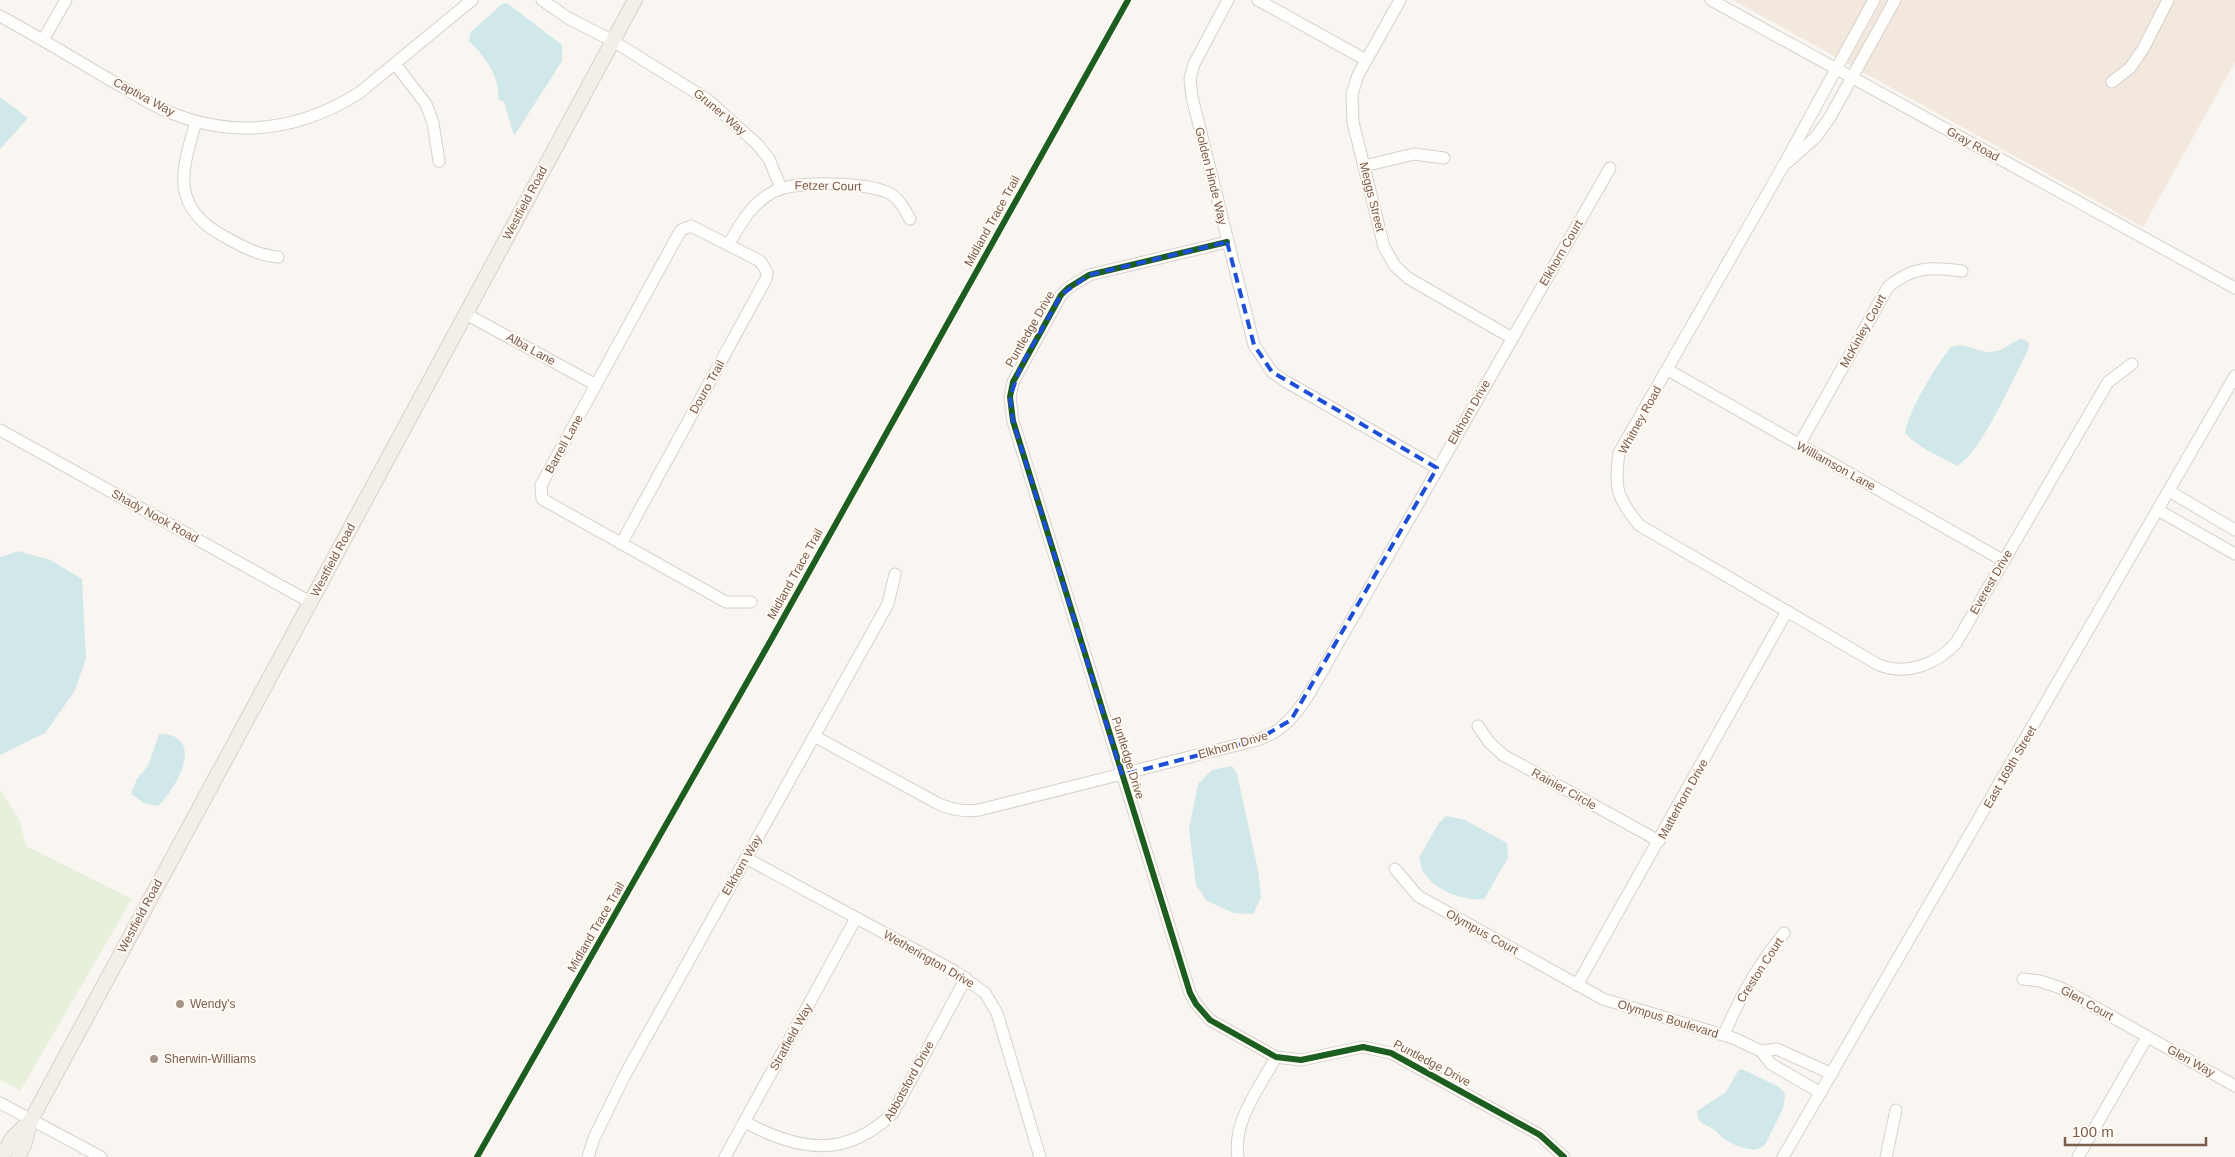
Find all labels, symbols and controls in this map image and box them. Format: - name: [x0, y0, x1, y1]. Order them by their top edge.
- street label: Captiva Way: [111, 75, 177, 119]
- street label: Gruner Way: [691, 86, 749, 138]
- street label: Gray Road: [1944, 124, 2002, 164]
- street label: Golden Hinde Way: [1192, 126, 1230, 226]
- street label: Meggs Street: [1357, 161, 1388, 234]
- street label: Westfield Road: [500, 164, 550, 242]
- street label: Midland Trace Trail: [961, 173, 1023, 269]
- street label: Fetzer Court: [795, 178, 862, 194]
- street label: Elkhorn Court: [1537, 217, 1586, 288]
- street label: Puntledge Drive: [1003, 288, 1058, 369]
- street label: McKinley Court: [1837, 291, 1889, 370]
- street label: Alba Lane: [504, 330, 558, 368]
- street label: Douro Trail: [687, 358, 727, 416]
- street label: Elkhorn Drive: [1445, 377, 1493, 447]
- street label: Whitney Road: [1616, 384, 1664, 456]
- street label: Barrell Lane: [542, 412, 586, 476]
- street label: Williamson Lane: [1794, 439, 1878, 494]
- street label: Shady Nook Road: [109, 486, 201, 546]
- street label: Westfield Road: [308, 521, 358, 599]
- street label: Midland Trace Trail: [764, 526, 826, 622]
- street label: Everest Drive: [1967, 547, 2015, 617]
- street label: Puntledge Drive: [1109, 715, 1147, 801]
- street label: East 169th Street: [1981, 723, 2040, 811]
- street label: Elkhorn Drive: [1196, 728, 1270, 762]
- street label: Matterhorn Drive: [1655, 756, 1711, 841]
- street label: Rainier Circle: [1529, 765, 1599, 813]
- street label: Elkhorn Way: [719, 832, 765, 898]
- street label: Westfield Road: [115, 877, 165, 955]
- street label: Midland Trace Trail: [565, 880, 627, 974]
- street label: Olympus Court: [1444, 906, 1521, 958]
- street label: Wetherington Drive: [881, 927, 977, 991]
- street label: Creston Court: [1734, 934, 1787, 1005]
- street label: Glen Court: [2058, 983, 2116, 1024]
- place label: Wendy's: [190, 997, 235, 1011]
- street label: Olympus Boulevard: [1616, 997, 1720, 1041]
- marker: Wendy's: [174, 998, 186, 1010]
- street label: Stratfield Way: [767, 1001, 815, 1073]
- street label: Puntledge Drive: [1391, 1037, 1473, 1089]
- street label: Abbotsford Drive: [881, 1038, 937, 1123]
- street label: Glen Way: [2165, 1042, 2217, 1080]
- place label: Sherwin-Williams: [164, 1052, 256, 1066]
- marker: Sherwin-Williams: [148, 1053, 160, 1065]
- scale bar: [2065, 1114, 2206, 1146]
- text: 100 m: [2072, 1123, 2114, 1140]

